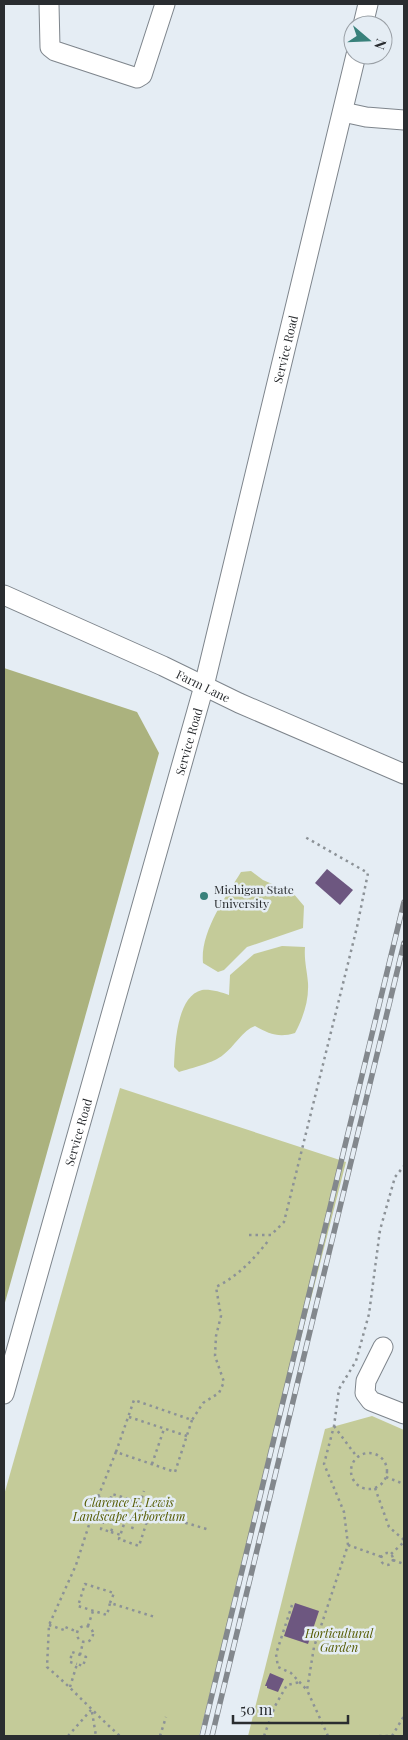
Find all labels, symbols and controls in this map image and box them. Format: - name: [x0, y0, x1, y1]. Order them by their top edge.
- north arrow: [343, 15, 393, 65]
- text: N: [370, 37, 391, 52]
- street label: Service Road: [269, 314, 301, 385]
- street label: Farm Lane: [174, 666, 233, 706]
- street label: Service Road: [171, 706, 205, 777]
- place label: Michigan State University: [214, 881, 294, 911]
- marker: Michigan State University: [198, 890, 210, 902]
- street label: Service Road: [61, 1097, 95, 1168]
- park label: Clarence E. Lewis Landscape Arboretum: [72, 1494, 186, 1524]
- park label: Horticultural Garden: [304, 1625, 374, 1655]
- scale bar: [233, 1692, 348, 1724]
- text: 50 m: [240, 1699, 273, 1719]

